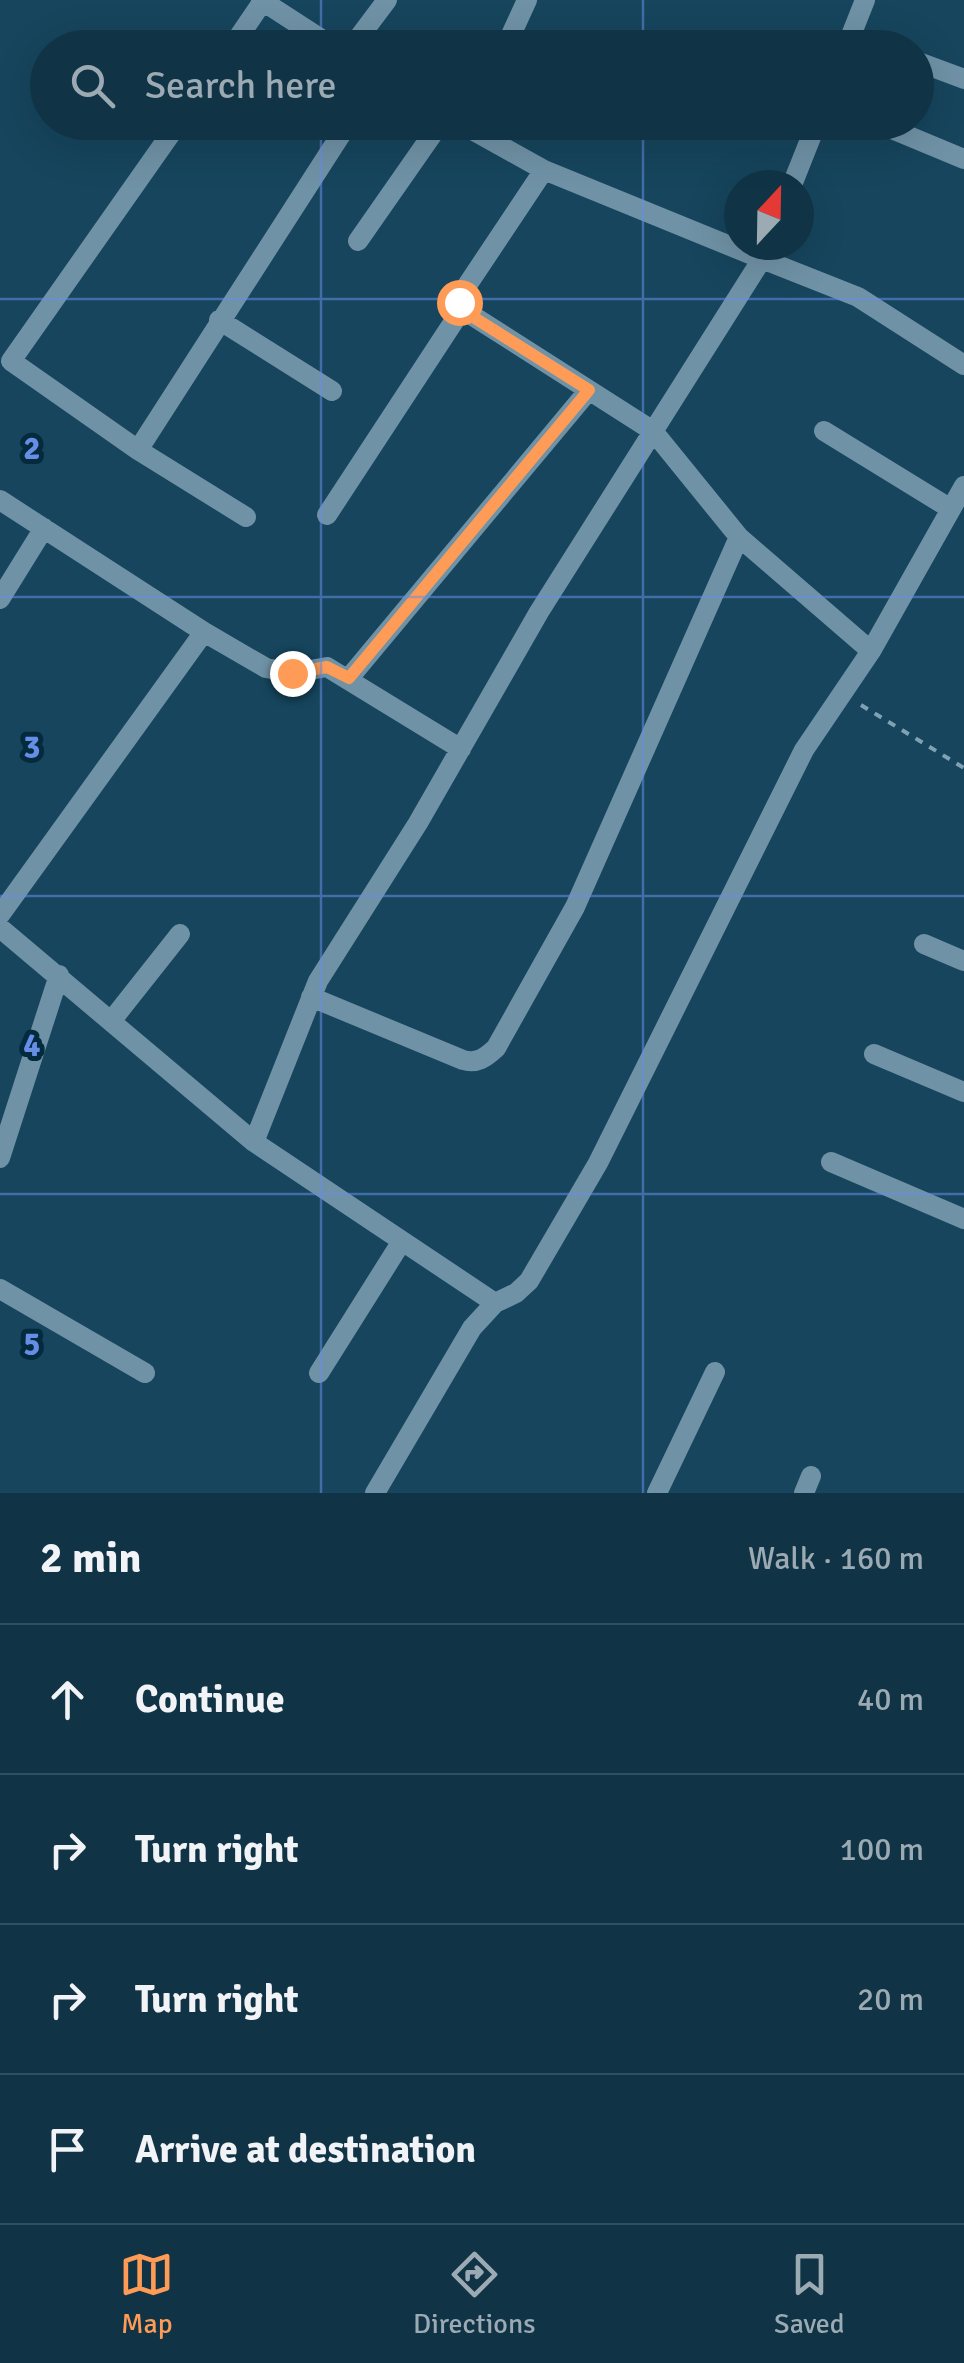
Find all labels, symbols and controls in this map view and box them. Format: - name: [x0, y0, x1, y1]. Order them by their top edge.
- search box: [30, 30, 934, 140]
- icon: search: [65, 58, 120, 113]
- text: Search here: [145, 62, 337, 109]
- north arrow: [724, 170, 814, 260]
- route start: [437, 280, 483, 326]
- text: 2: [23, 429, 41, 468]
- route end: [270, 651, 316, 697]
- text: 3: [23, 728, 41, 767]
- text: 4: [23, 1026, 41, 1065]
- text: 5: [23, 1325, 41, 1364]
- text: 2 min: [40, 1533, 141, 1584]
- text: Walk · 160 m: [748, 1539, 924, 1578]
- icon: ahead: [40, 1672, 95, 1727]
- text: Continue: [135, 1676, 285, 1723]
- text: 40 m: [857, 1680, 924, 1719]
- icon: right: [40, 1822, 95, 1877]
- text: Turn right: [135, 1826, 299, 1873]
- text: 100 m: [840, 1830, 924, 1869]
- icon: right: [40, 1972, 95, 2027]
- text: Turn right: [135, 1976, 299, 2023]
- text: 20 m: [857, 1980, 924, 2019]
- icon: arrive: [40, 2122, 95, 2177]
- text: Arrive at destination: [135, 2126, 476, 2173]
- tab: Map: [119, 2247, 174, 2341]
- tab: Directions: [413, 2247, 535, 2341]
- tab: Saved: [774, 2247, 845, 2341]

